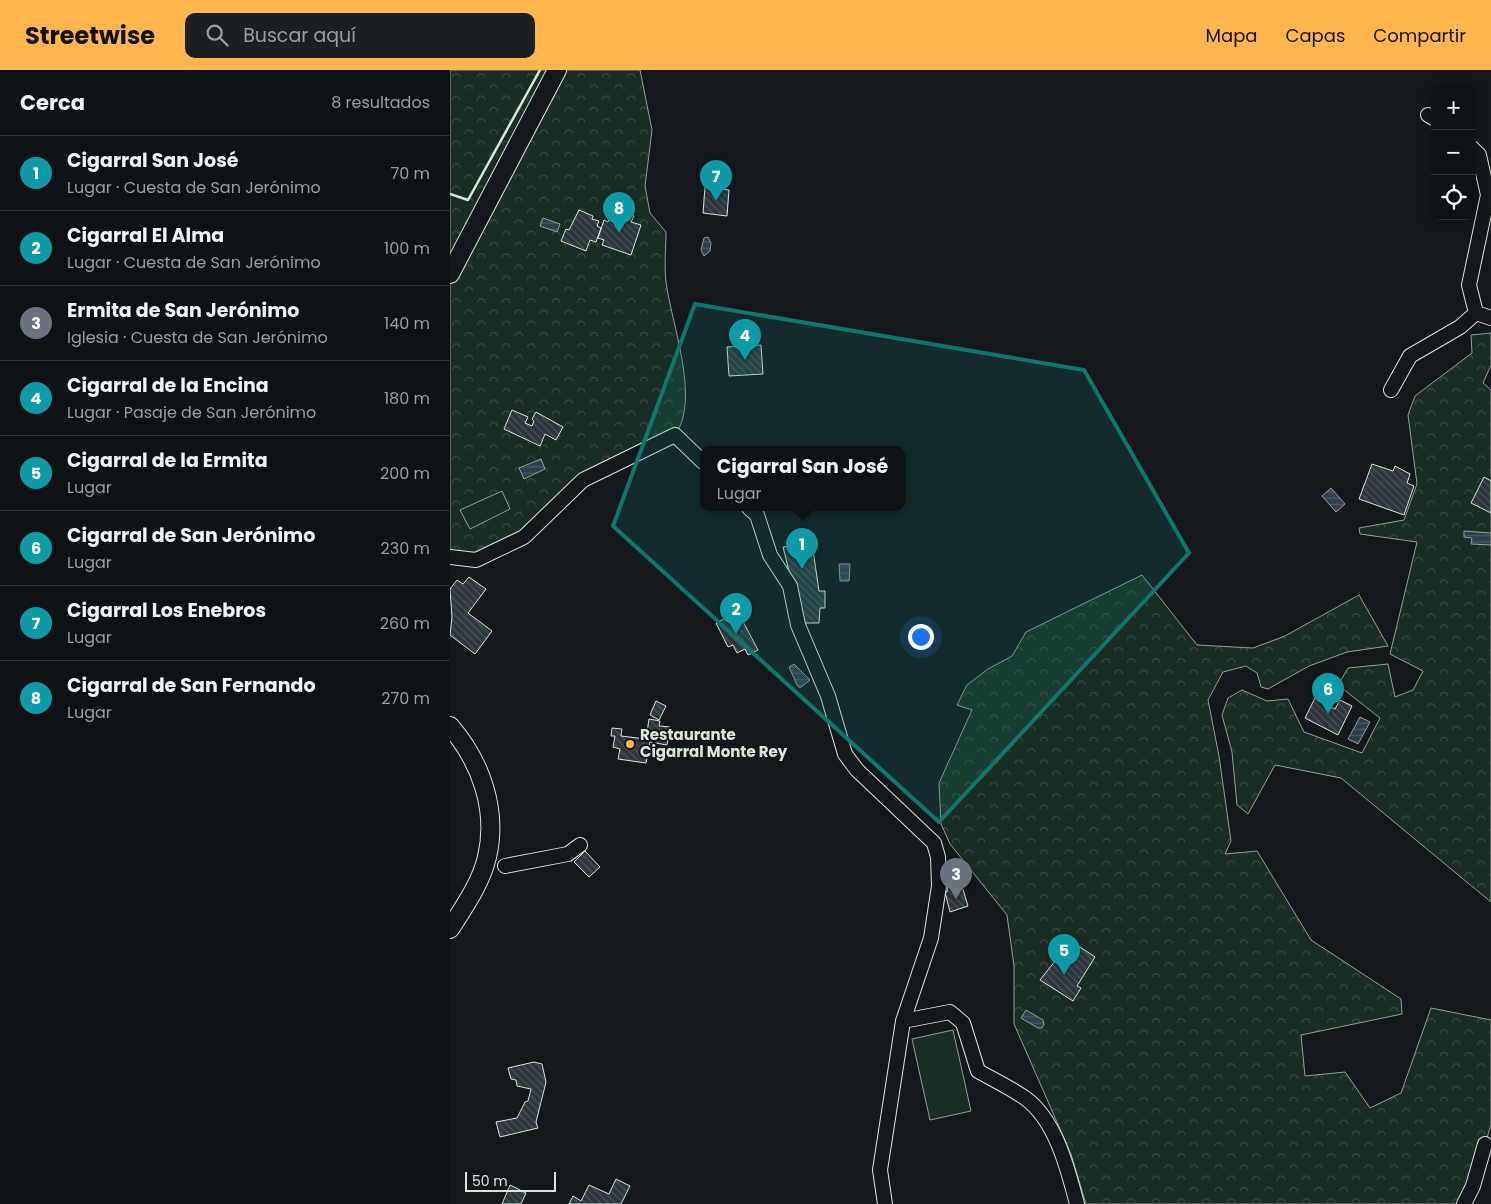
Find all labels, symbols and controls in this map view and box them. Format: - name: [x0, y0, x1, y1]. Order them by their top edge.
- search box: [185, 13, 535, 58]
- text: Streetwise: [25, 19, 155, 52]
- icon: search: [203, 21, 231, 49]
- text: Buscar aquí: [243, 22, 356, 49]
- text: Mapa: [1205, 23, 1258, 48]
- text: Capas: [1286, 23, 1345, 48]
- text: Compartir: [1373, 23, 1466, 48]
- map controls: [1431, 85, 1476, 220]
- button: +: [1431, 85, 1476, 130]
- text: Cerca: [20, 88, 85, 117]
- text: 8 resultados: [331, 91, 430, 114]
- button: −: [1431, 130, 1476, 175]
- text: Cigarral San José: [67, 147, 239, 174]
- pin: 7: [700, 160, 732, 201]
- text: 1: [33, 162, 39, 185]
- text: 70 m: [390, 162, 430, 185]
- button: locate: [1431, 175, 1476, 220]
- text: Lugar · Cuesta de San Jerónimo: [67, 176, 321, 199]
- pin: 8: [603, 192, 635, 233]
- text: Cigarral El Alma: [67, 222, 224, 249]
- text: 2: [31, 237, 41, 260]
- text: 100 m: [384, 237, 430, 260]
- text: Lugar · Cuesta de San Jerónimo: [67, 251, 321, 274]
- text: Ermita de San Jerónimo: [67, 297, 299, 324]
- text: 3: [31, 312, 41, 335]
- text: 140 m: [384, 312, 430, 335]
- pin: 4: [729, 319, 761, 360]
- text: Iglesia · Cuesta de San Jerónimo: [67, 326, 328, 349]
- text: Cigarral de la Encina: [67, 372, 269, 399]
- text: 4: [31, 387, 41, 410]
- text: 180 m: [384, 387, 430, 410]
- text: Lugar · Pasaje de San Jerónimo: [67, 401, 316, 424]
- popup: [700, 446, 905, 511]
- text: Cigarral de la Ermita: [67, 447, 268, 474]
- text: Cigarral San José: [717, 453, 888, 480]
- text: 5: [31, 462, 41, 485]
- text: 200 m: [380, 462, 430, 485]
- text: Lugar: [67, 476, 112, 499]
- text: Lugar: [717, 482, 762, 505]
- text: Cigarral de San Jerónimo: [67, 522, 315, 549]
- pin: 1: [786, 528, 818, 569]
- text: 6: [31, 537, 41, 560]
- text: 230 m: [381, 537, 430, 560]
- text: Lugar: [67, 551, 112, 574]
- pin: 2: [720, 593, 752, 634]
- text: Cigarral Los Enebros: [67, 597, 266, 624]
- text: 7: [32, 612, 40, 635]
- text: 260 m: [380, 612, 430, 635]
- your location: [908, 624, 934, 650]
- text: Lugar: [67, 626, 112, 649]
- text: Cigarral de San Fernando: [67, 672, 315, 699]
- pin: 6: [1312, 673, 1344, 714]
- text: 8: [31, 687, 41, 710]
- text: 270 m: [381, 687, 430, 710]
- text: Lugar: [67, 701, 112, 724]
- place label: Restaurante Cigarral Monte Rey: [640, 724, 788, 762]
- marker: Restaurante Cigarral Monte Rey: [624, 738, 636, 750]
- pin: 3: [940, 858, 972, 899]
- pin: 5: [1048, 934, 1080, 975]
- scale bar: [465, 1169, 556, 1192]
- text: 50 m: [472, 1171, 508, 1191]

